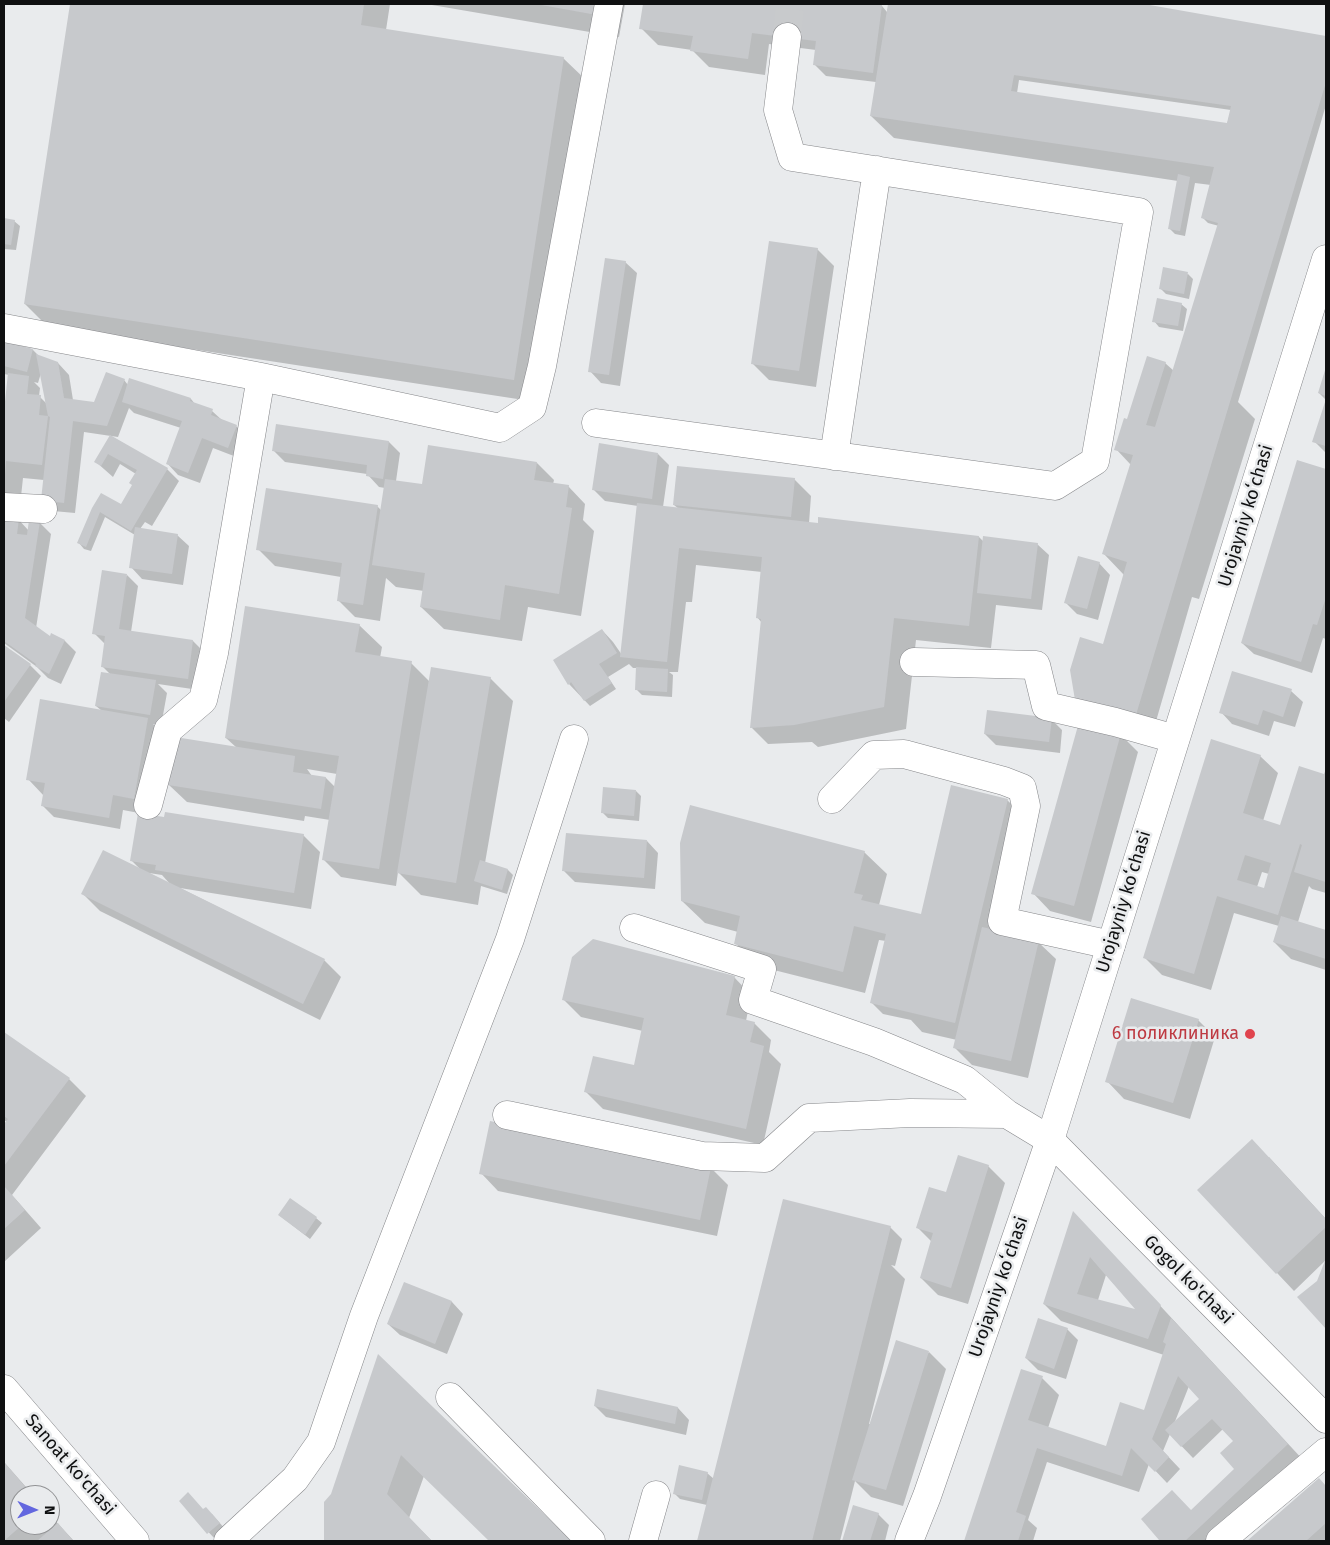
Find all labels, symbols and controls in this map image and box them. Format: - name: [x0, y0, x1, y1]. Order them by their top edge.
- street label: Urоjayniy koʻchasi: [1214, 442, 1278, 590]
- street label: Urоjayniy koʻchasi: [1092, 828, 1156, 976]
- place label: 6 поликлиника: [1112, 1023, 1239, 1045]
- marker: 6 поликлиника: [1243, 1027, 1257, 1041]
- street label: Urоjayniy koʻchasi: [965, 1214, 1033, 1360]
- street label: Gogol ko'chasi: [1139, 1231, 1237, 1329]
- street label: Sanoat ko'chasi: [20, 1410, 120, 1520]
- north arrow: [10, 1485, 60, 1535]
- text: N: [41, 1505, 58, 1515]

